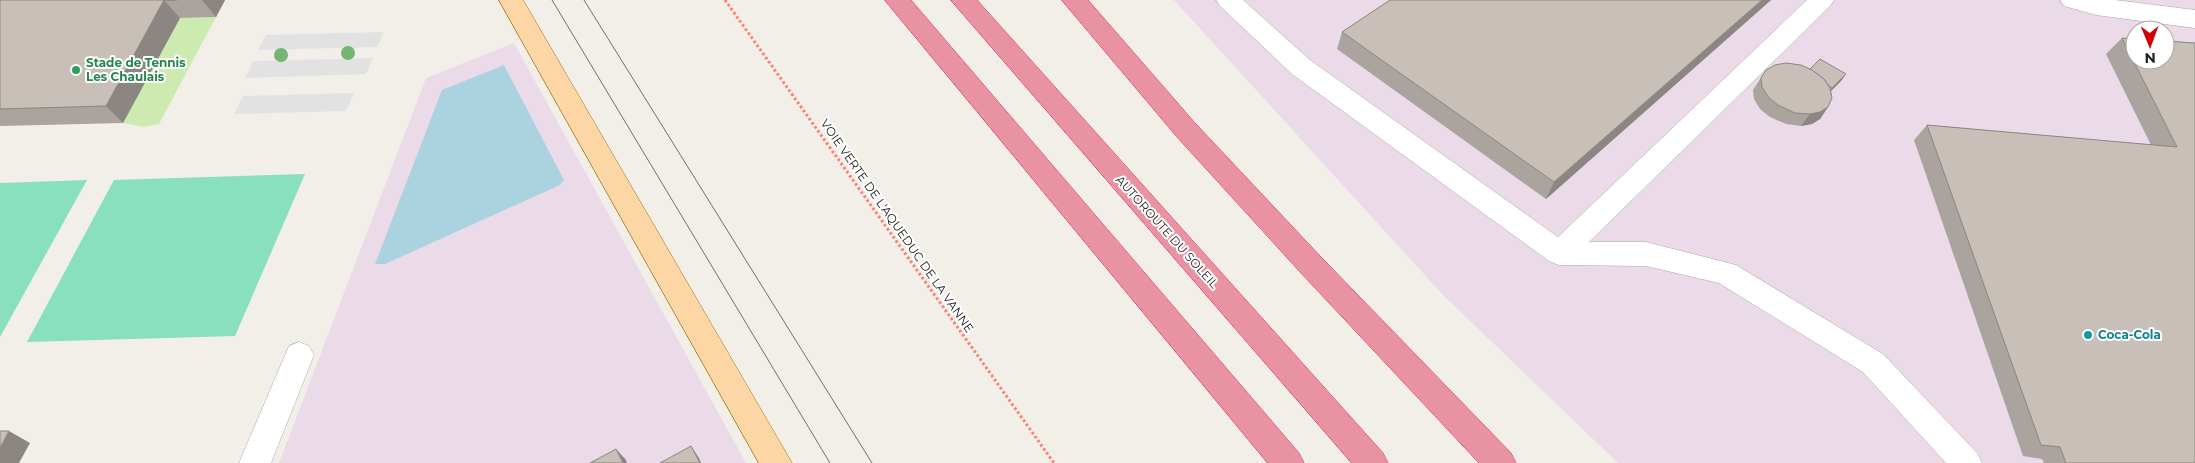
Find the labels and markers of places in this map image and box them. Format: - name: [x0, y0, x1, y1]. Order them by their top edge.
- place label: Stade de Tennis Les Chaulais: [86, 55, 186, 84]
- marker: Stade de Tennis Les Chaulais: [70, 64, 82, 76]
- place label: Coca-Cola: [2098, 327, 2161, 342]
- marker: Coca-Cola: [2082, 329, 2094, 341]

